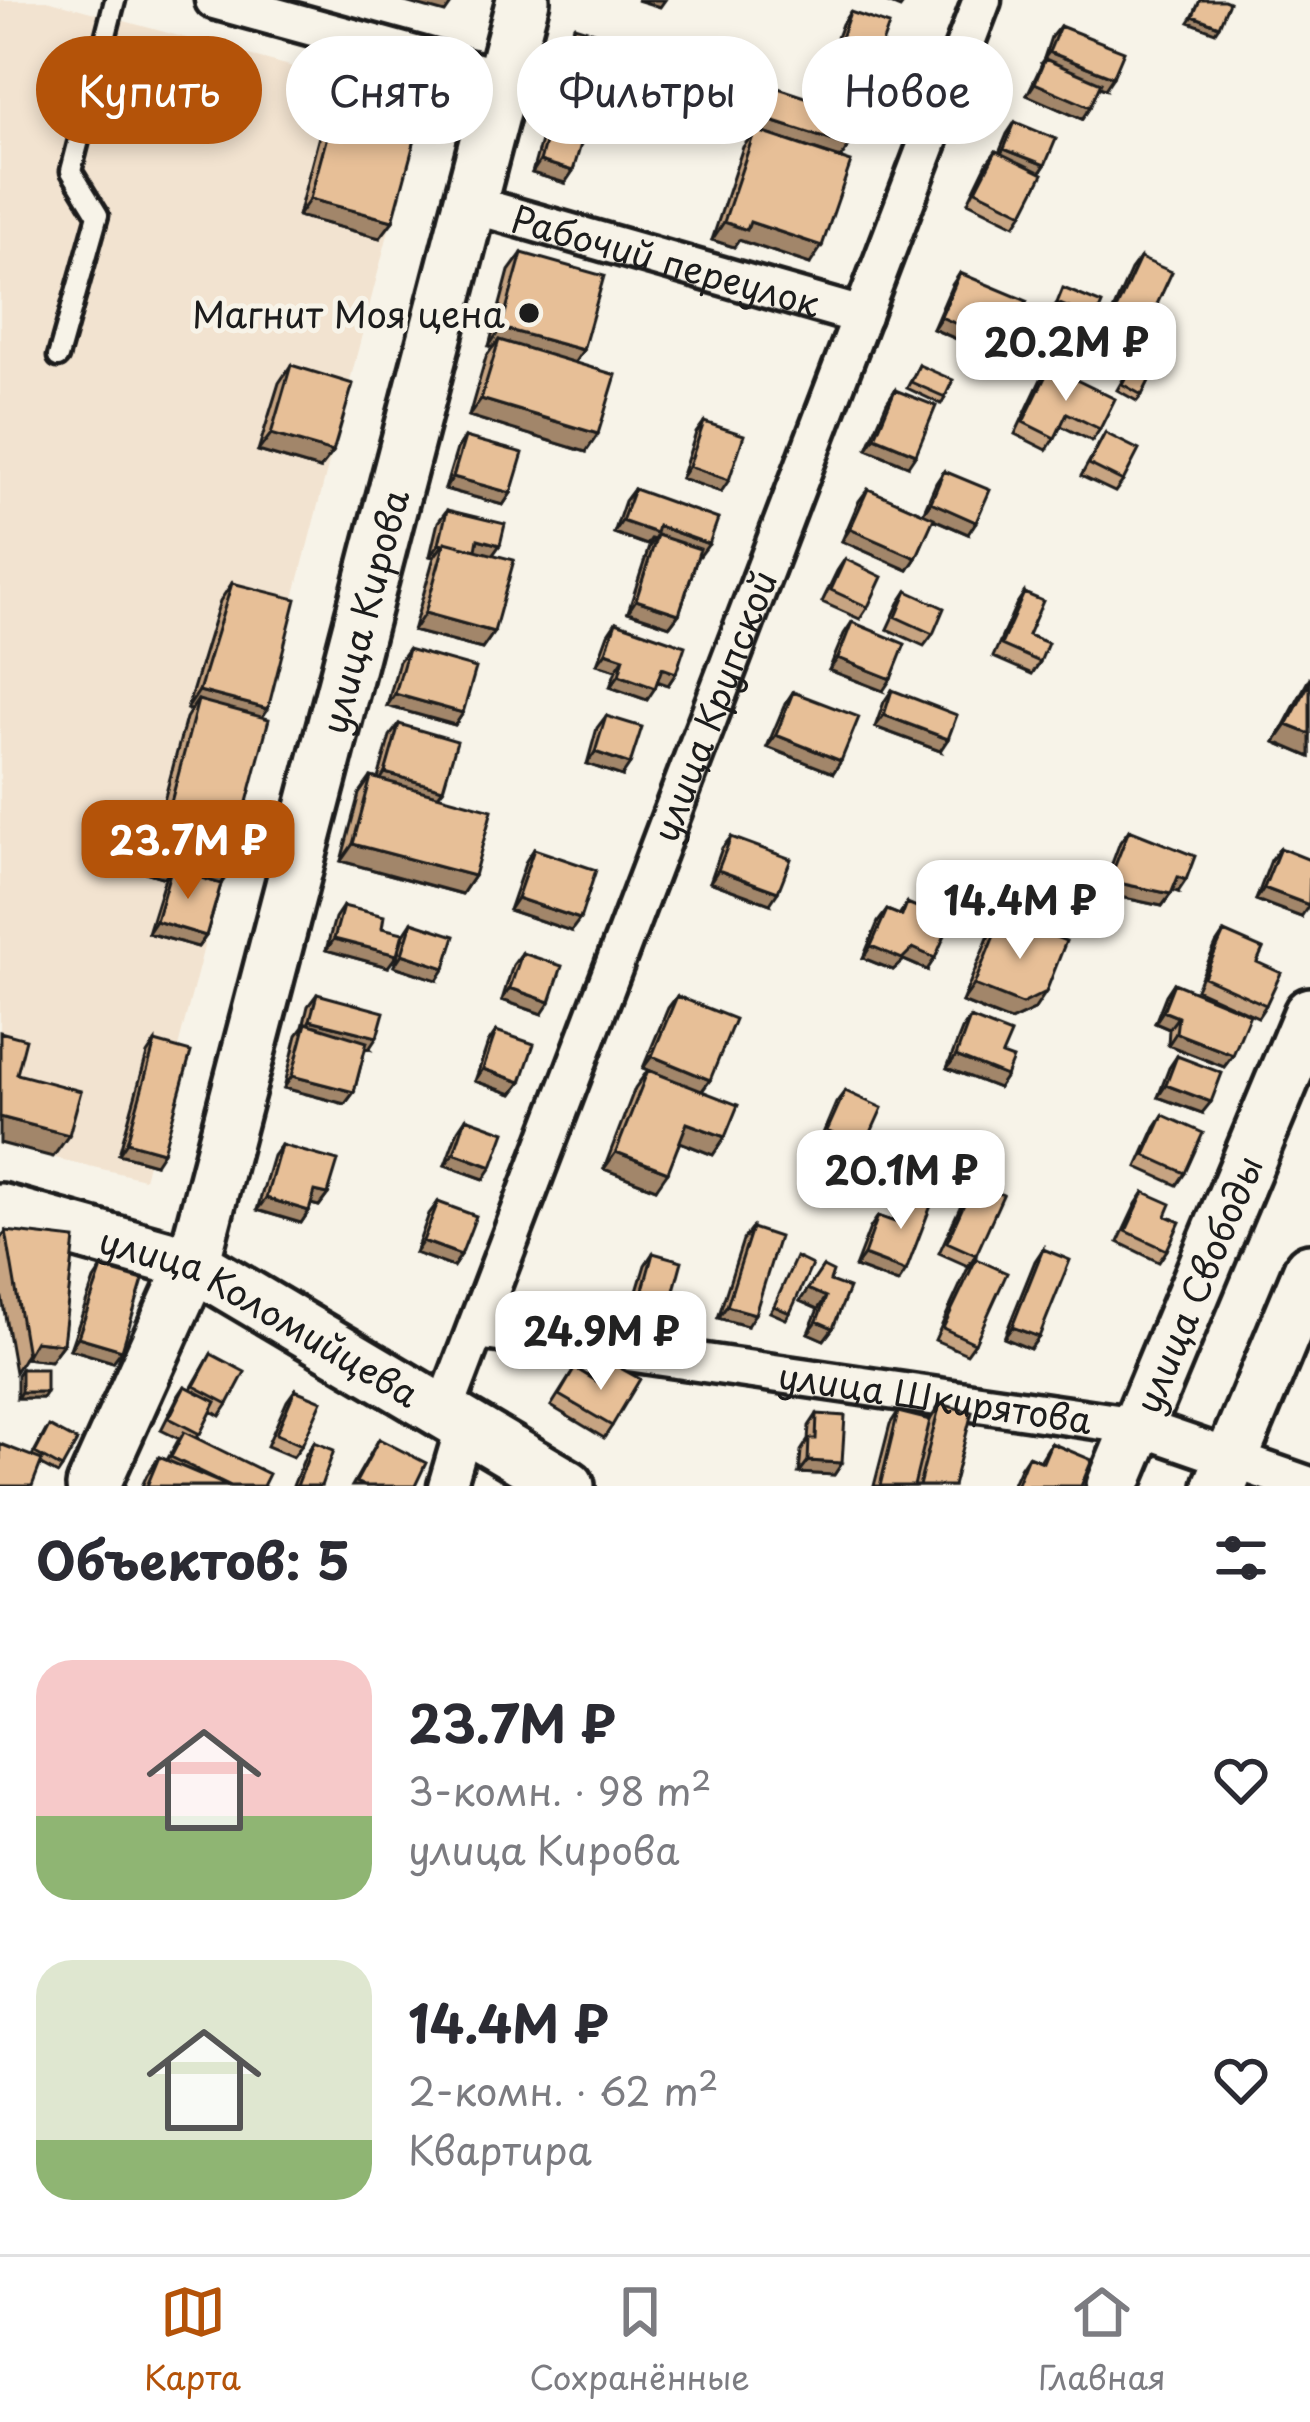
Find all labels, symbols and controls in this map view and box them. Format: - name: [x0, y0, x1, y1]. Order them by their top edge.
- chip: Купить: [36, 36, 262, 144]
- chip: Снять: [286, 36, 493, 144]
- chip: Фильтры: [517, 36, 778, 144]
- chip: Новое: [802, 36, 1013, 144]
- street label: Рабочий переулок: [506, 190, 827, 330]
- place label: Магнит Моя цена: [192, 286, 506, 340]
- marker: Магнит Моя цена: [516, 300, 542, 326]
- pin: 20.2M ₽: [955, 302, 1177, 404]
- text: 20.2M ₽: [983, 311, 1149, 370]
- street label: улица Кирова: [306, 483, 421, 739]
- street label: улица Крупской: [637, 562, 789, 849]
- pin: 23.7M ₽: [77, 800, 299, 902]
- text: 23.7M ₽: [108, 809, 268, 868]
- pin: 14.4M ₽: [909, 860, 1131, 962]
- text: 14.4M ₽: [943, 869, 1097, 928]
- pin: 20.1M ₽: [790, 1130, 1012, 1232]
- text: 20.1M ₽: [824, 1139, 978, 1198]
- street label: улица Свободы: [1120, 1147, 1275, 1421]
- street label: улица Коломийцева: [93, 1212, 430, 1420]
- pin: 24.9M ₽: [490, 1291, 712, 1393]
- text: 24.9M ₽: [522, 1300, 680, 1359]
- street label: улица Шкирятова: [775, 1347, 1096, 1446]
- text: Объектов: 5: [36, 1520, 350, 1597]
- icon: filters: [1208, 1525, 1274, 1591]
- text: 23.7M ₽: [408, 1683, 616, 1760]
- icon: home: [132, 1708, 276, 1852]
- icon: heart: [1208, 1747, 1274, 1813]
- text: 3-комн. · 98 m²: [408, 1760, 712, 1819]
- text: улица Кирова: [408, 1819, 680, 1878]
- text: 14.4M ₽: [408, 1983, 609, 2060]
- icon: home: [132, 2008, 276, 2152]
- icon: heart: [1208, 2047, 1274, 2113]
- text: 2-комн. · 62 m²: [408, 2060, 719, 2119]
- text: Квартира: [408, 2119, 592, 2178]
- tab: Карта: [144, 2279, 241, 2401]
- tab: Сохранённые: [529, 2279, 750, 2401]
- tab: Главная: [1038, 2279, 1166, 2401]

